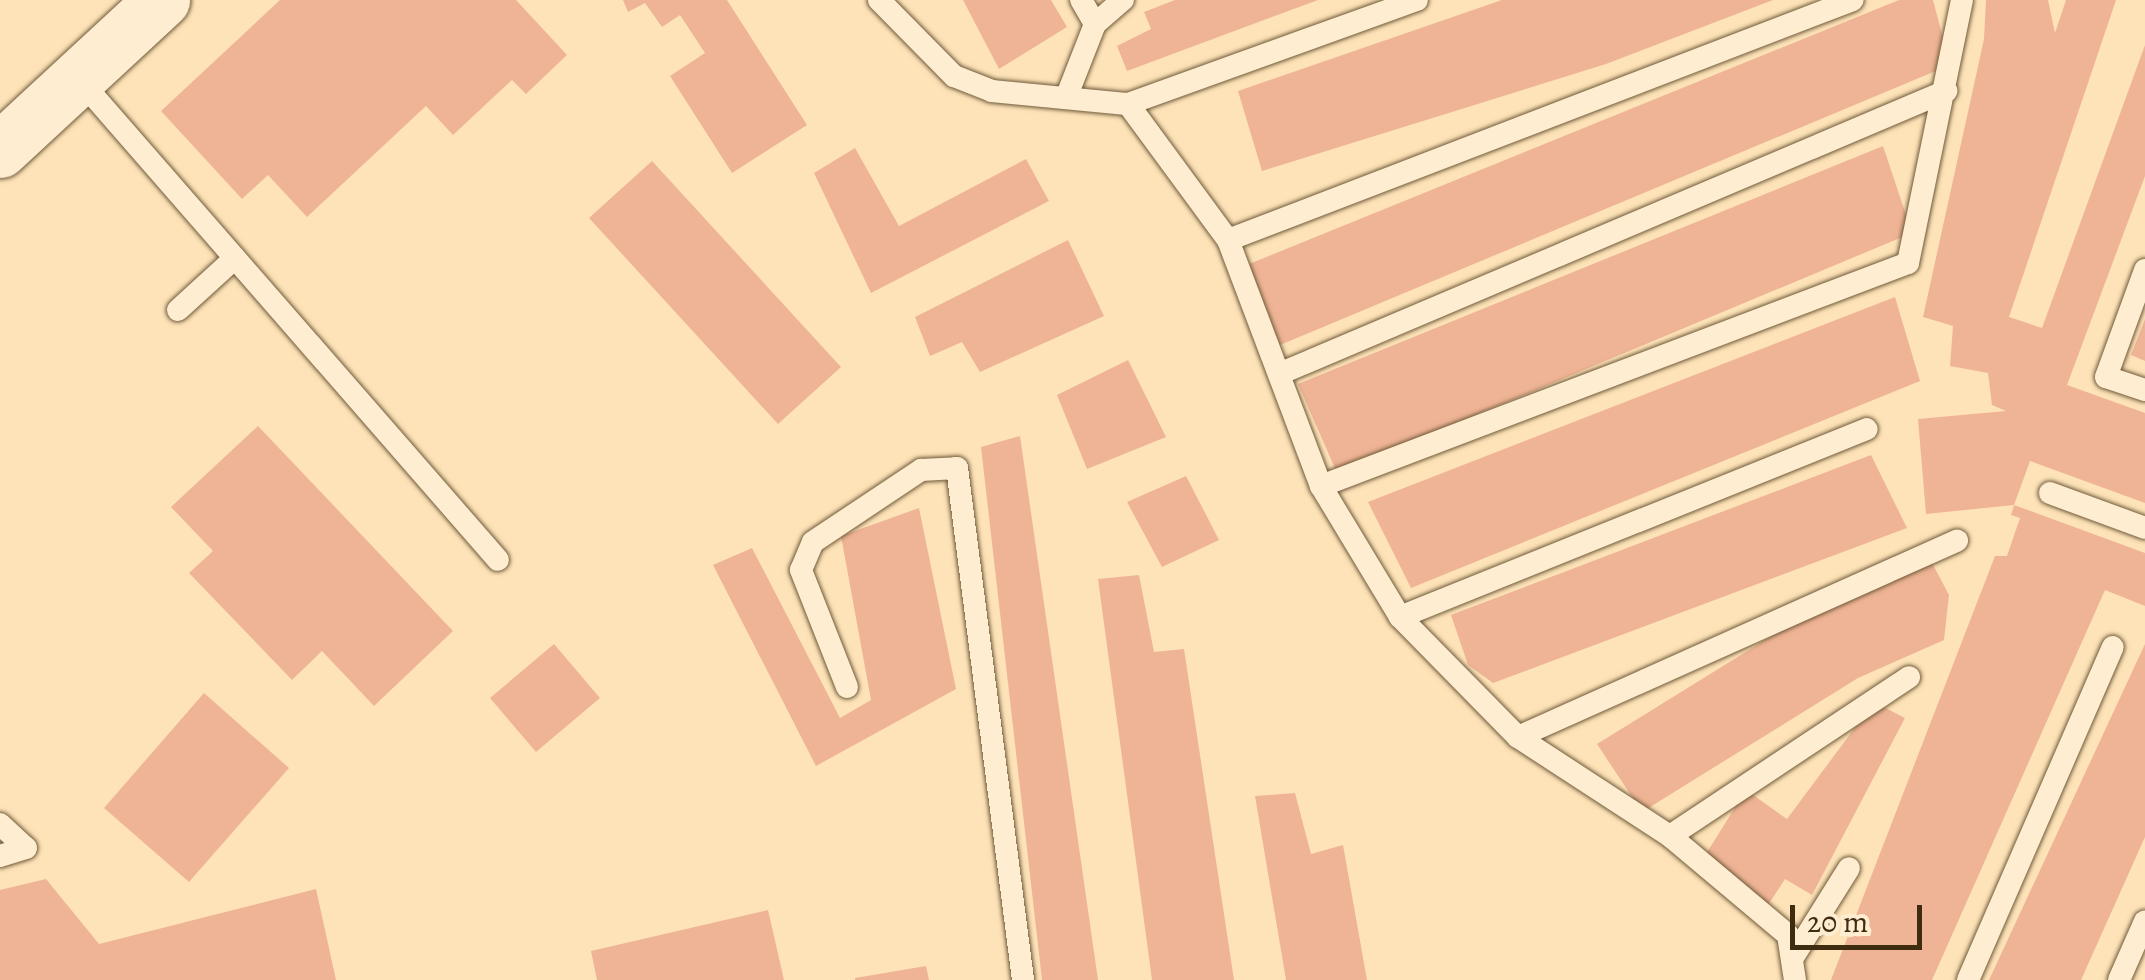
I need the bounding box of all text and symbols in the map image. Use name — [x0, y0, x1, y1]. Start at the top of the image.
scale bar — [1795, 885, 1928, 947]
text: 20 m — [1807, 902, 1868, 942]

